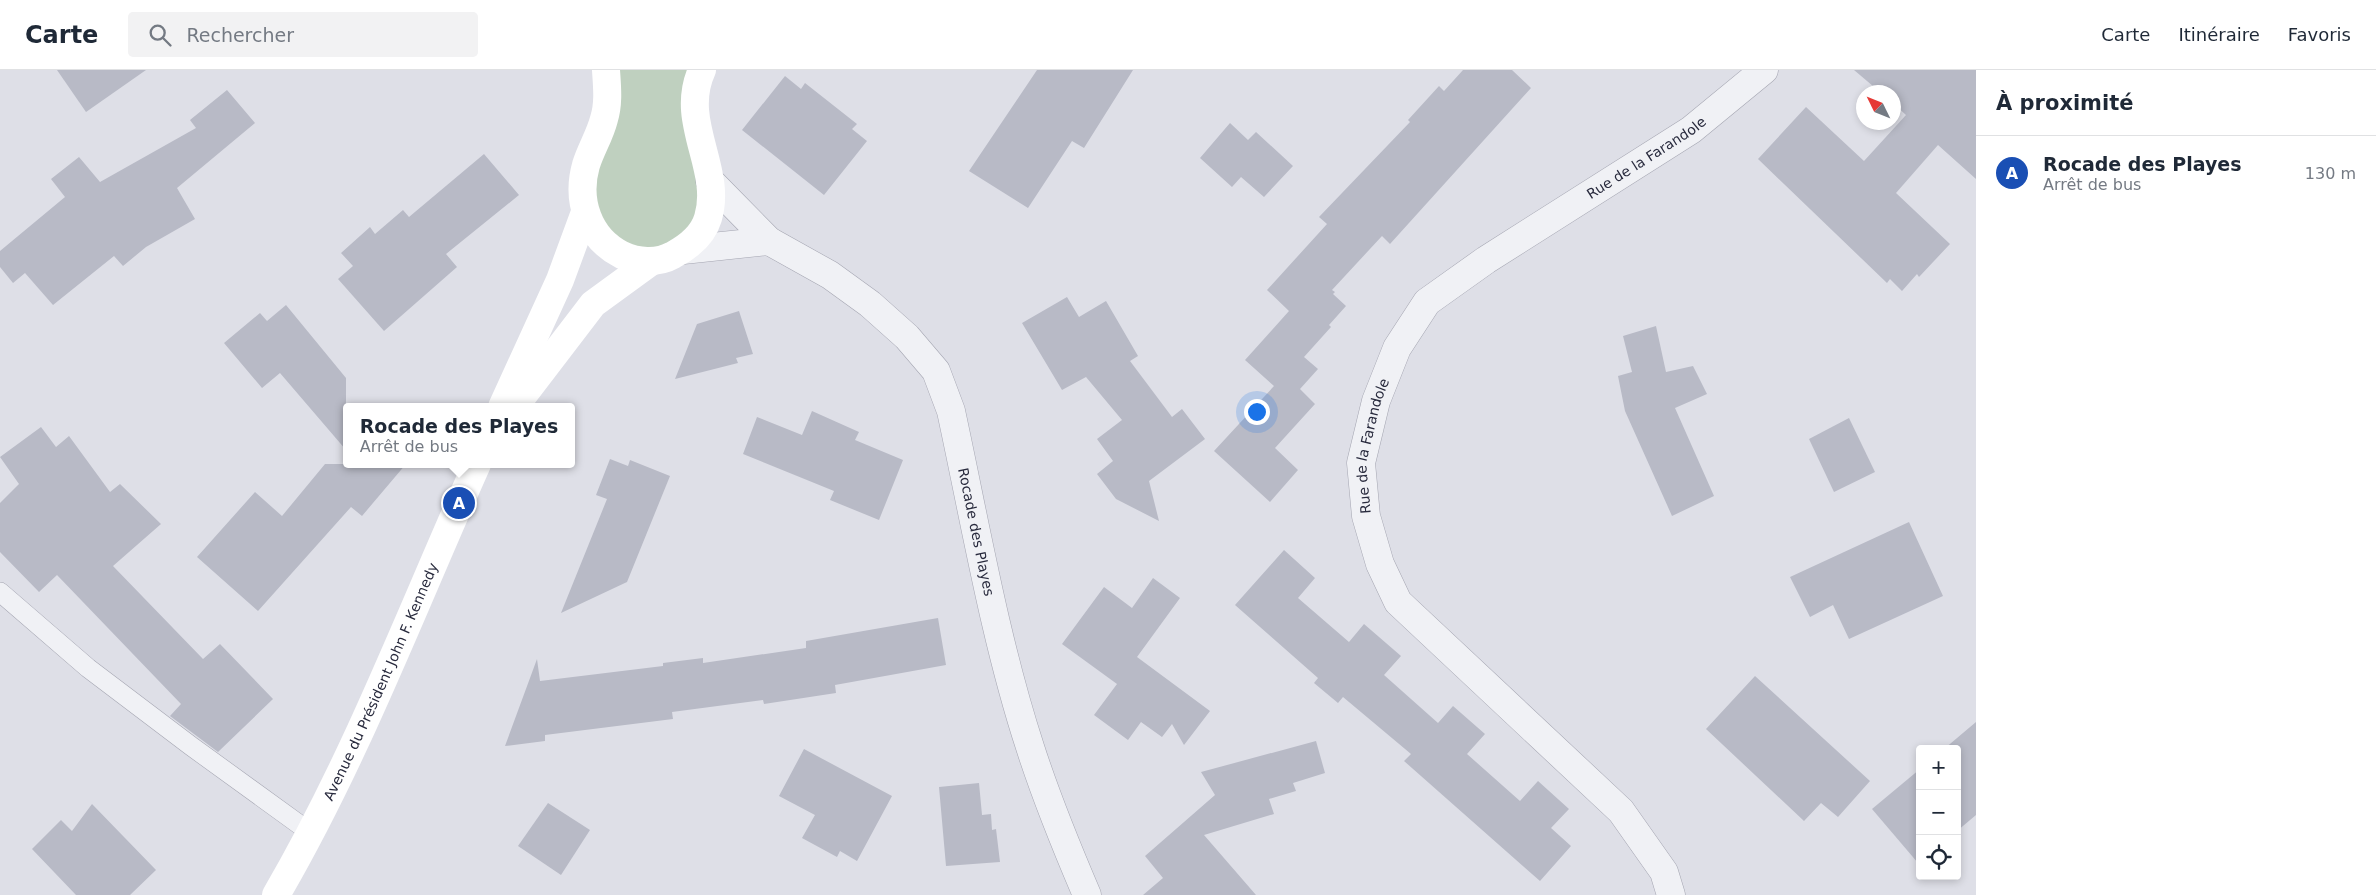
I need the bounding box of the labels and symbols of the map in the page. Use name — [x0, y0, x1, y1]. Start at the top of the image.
north arrow — [1856, 85, 1901, 130]
street label: Rue de la Farandole — [1584, 113, 1709, 202]
street label: Rue de la Farandole — [1353, 376, 1392, 514]
your location — [1244, 399, 1270, 425]
street label: Rocade des Playes — [955, 466, 998, 598]
pin: A — [443, 484, 475, 522]
street label: Avenue du Président John F. Kennedy — [320, 560, 441, 803]

